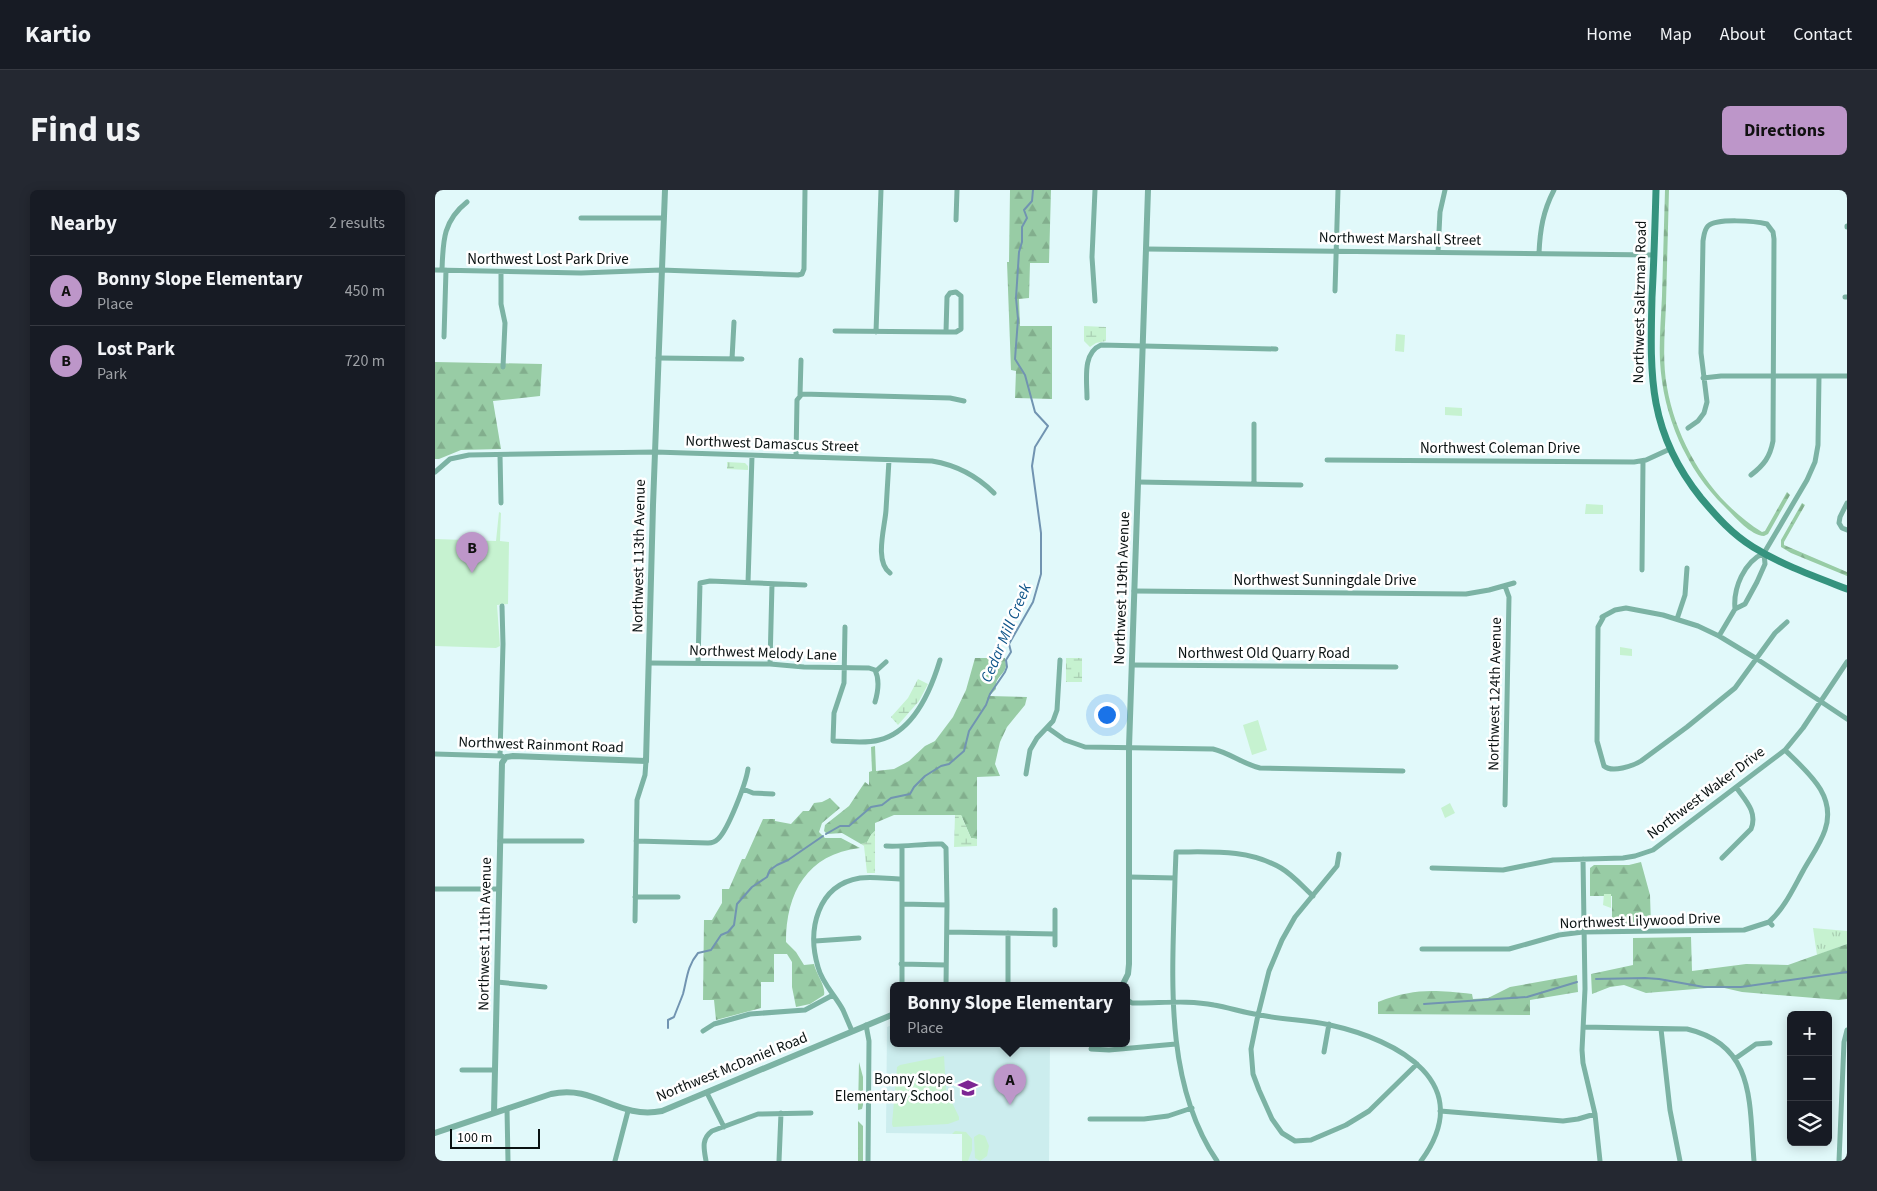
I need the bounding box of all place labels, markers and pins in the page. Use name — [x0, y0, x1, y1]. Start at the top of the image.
pin: B — [456, 532, 488, 573]
pin: A — [994, 1064, 1026, 1105]
place label: Bonny Slope Elementary School — [835, 1069, 953, 1107]
school or university icon: Bonny Slope Elementary School — [957, 1077, 979, 1099]

